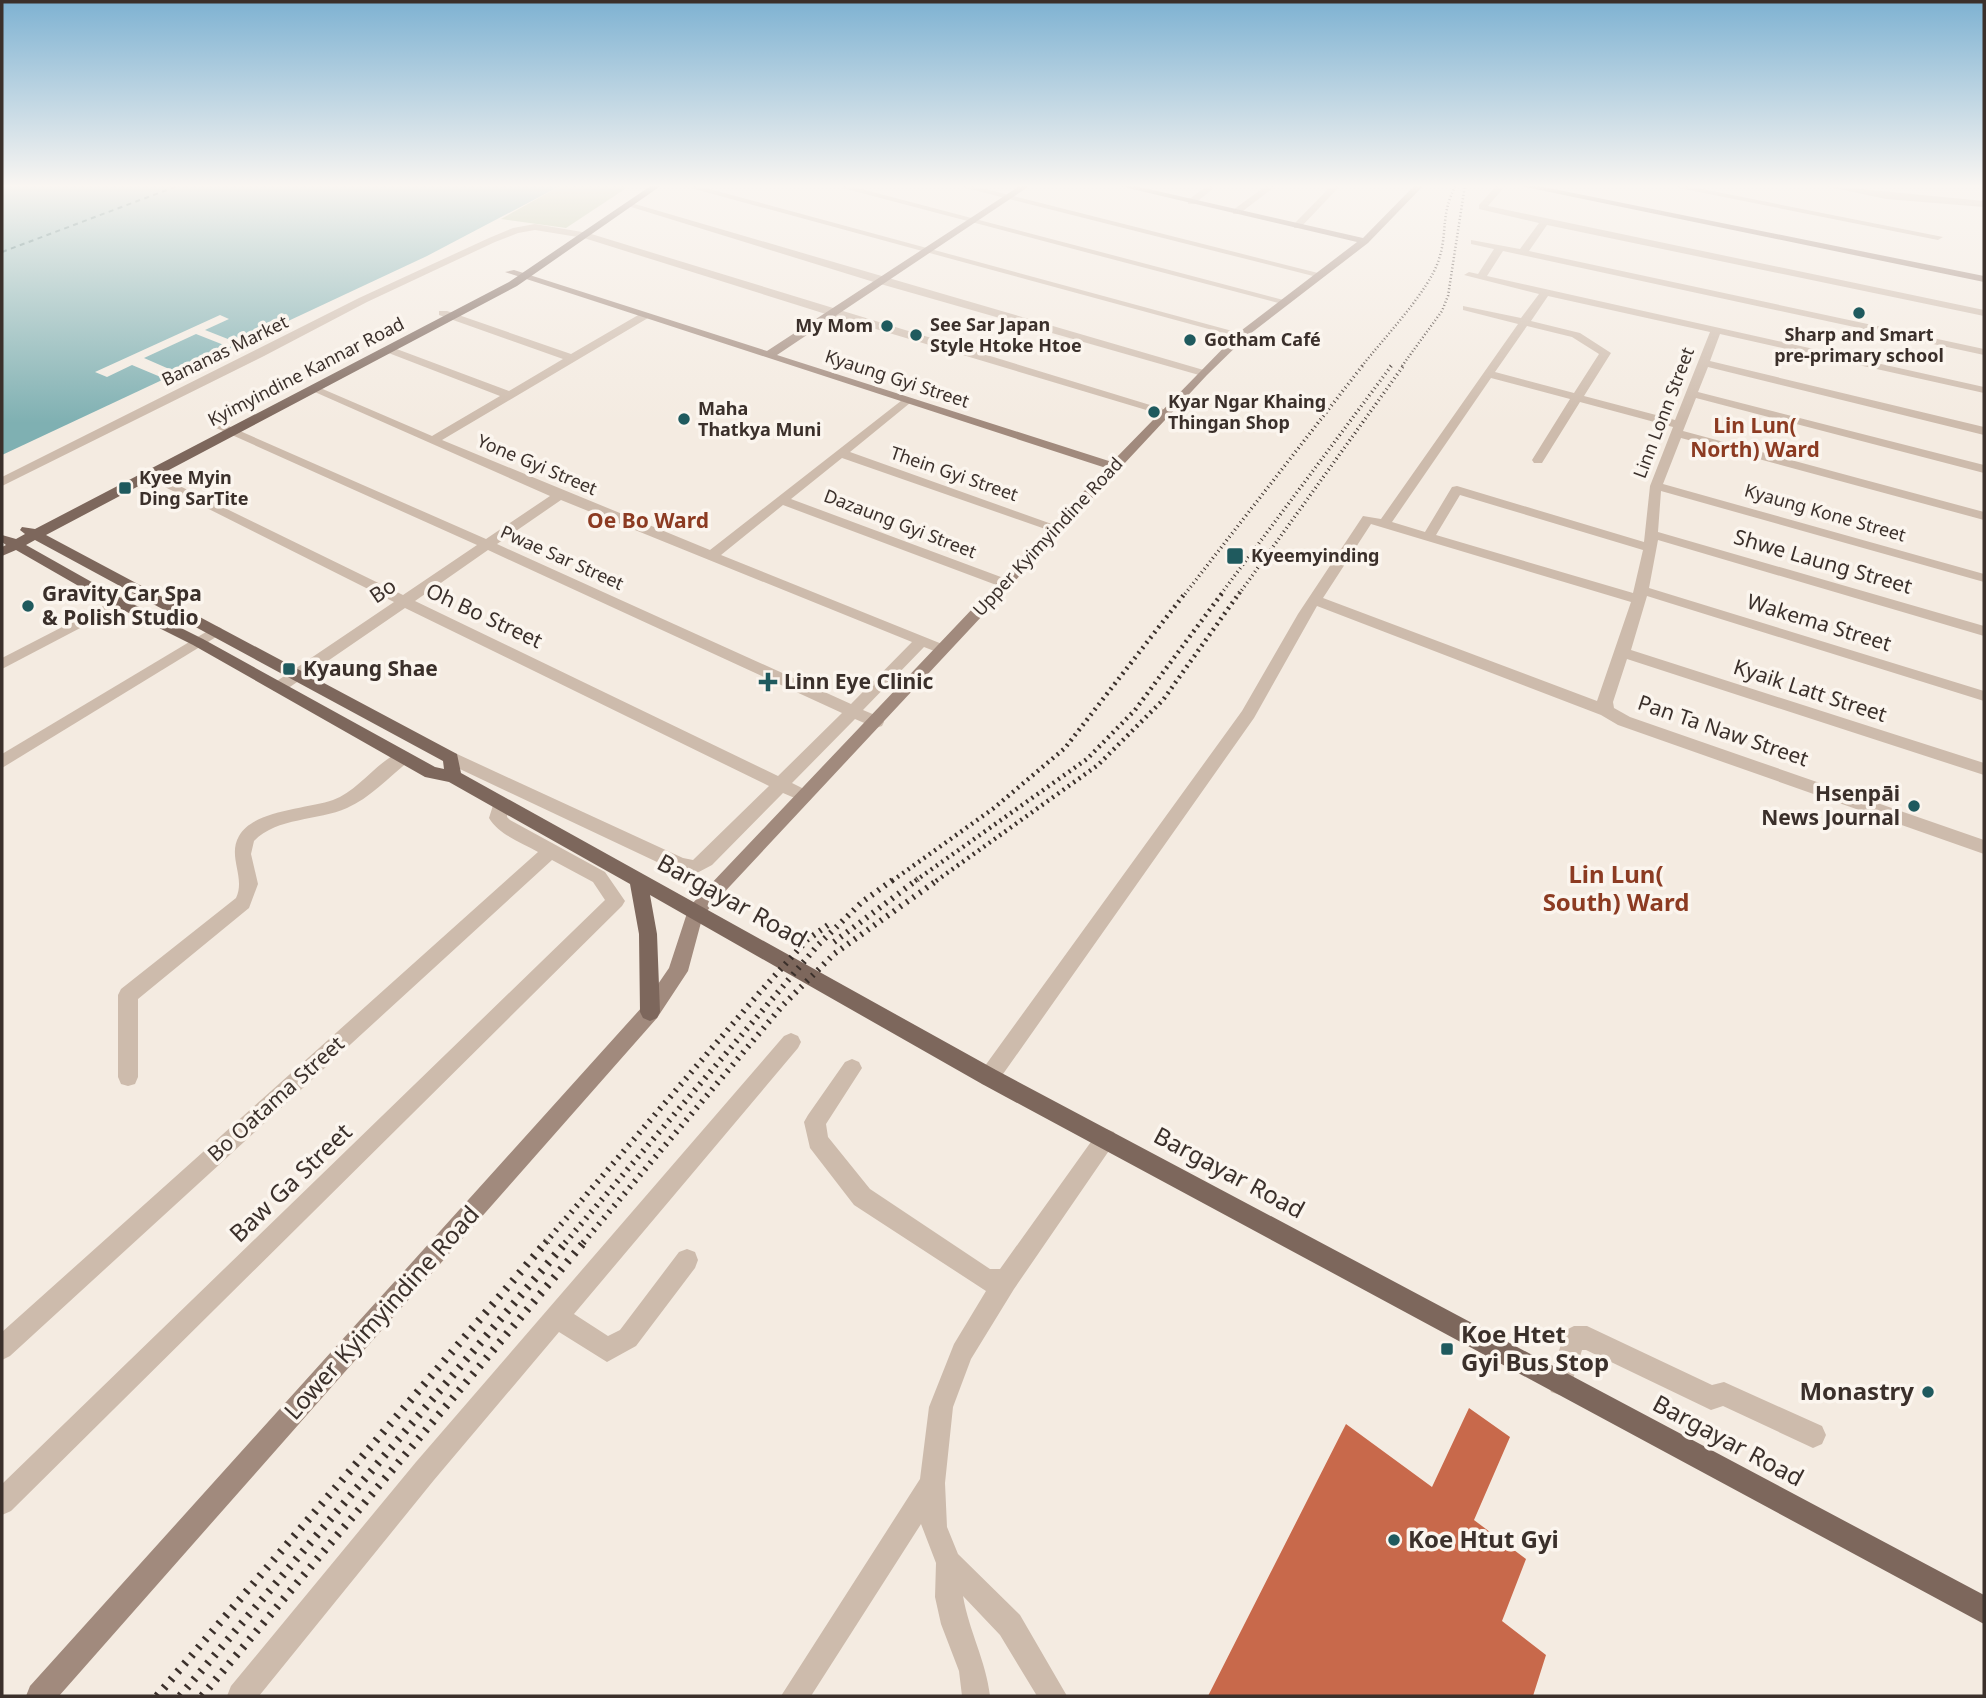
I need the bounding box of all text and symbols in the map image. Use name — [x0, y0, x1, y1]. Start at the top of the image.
marker: Sharp and Smart pre-primary school — [1851, 305, 1867, 321]
street label: Bananas Market — [157, 309, 292, 391]
street label: Kyimyindine Kannar Road — [203, 311, 408, 431]
place label: See Sar Japan Style Htoke Htoe — [930, 312, 1082, 357]
place label: My Mom — [795, 313, 873, 337]
marker: My Mom — [879, 318, 895, 334]
place label: Sharp and Smart pre-primary school — [1774, 322, 1944, 367]
marker: See Sar Japan Style Htoke Htoe — [908, 327, 924, 343]
place label: Gotham Café — [1204, 327, 1321, 351]
marker: Gotham Café — [1182, 332, 1198, 348]
street label: Kyaung Gyi Street — [822, 343, 973, 413]
street label: Linn Lonn Street — [1627, 343, 1699, 482]
place label: Kyar Ngar Khaing Thingan Shop — [1168, 389, 1326, 434]
place label: Maha Thatkya Muni — [698, 396, 821, 441]
marker: Kyar Ngar Khaing Thingan Shop — [1146, 404, 1162, 420]
marker: Maha Thatkya Muni — [676, 411, 692, 427]
district label: Lin Lun( North) Ward — [1690, 411, 1820, 463]
street label: Yone Gyi Street — [474, 428, 601, 500]
street label: Thein Gyi Street — [887, 440, 1022, 506]
street label: Upper Kyimyindine Road — [967, 452, 1127, 621]
place label: Kyee Myin Ding SarTite — [139, 465, 248, 510]
street label: Kyaung Kone Street — [1742, 478, 1909, 547]
marker: Kyee Myin Ding SarTite — [117, 480, 133, 496]
street label: Dazaung Gyi Street — [821, 483, 981, 563]
district label: Oe Bo Ward — [587, 506, 709, 534]
street label: Pwae Sar Street — [497, 519, 628, 595]
street label: Shwe Laung Street — [1731, 522, 1916, 600]
place label: Kyeemyinding — [1251, 543, 1379, 567]
marker: Kyeemyinding — [1225, 546, 1245, 566]
street label: Bo — [364, 571, 401, 609]
street label: Oh Bo Street — [422, 576, 547, 654]
place label: Gravity Car Spa & Polish Studio — [42, 579, 202, 631]
street label: Wakema Street — [1744, 587, 1895, 657]
marker: Gravity Car Spa & Polish Studio — [20, 598, 36, 614]
street label: Kyaik Latt Street — [1730, 652, 1891, 728]
place label: Kyaung Shae — [303, 654, 438, 682]
marker: Kyaung Shae — [281, 661, 297, 677]
place label: Linn Eye Clinic — [784, 667, 933, 695]
marker: Linn Eye Clinic — [758, 672, 778, 692]
street label: Pan Ta Naw Street — [1634, 688, 1813, 772]
place label: Hsenpāi News Journal — [1761, 779, 1900, 831]
marker: Hsenpāi News Journal — [1906, 798, 1922, 814]
street label: Bargayar Road — [652, 845, 814, 954]
district label: Lin Lun( South) Ward — [1543, 857, 1689, 918]
street label: Bo Oatama Street — [201, 1029, 350, 1167]
street label: Baw Ga Street — [222, 1115, 359, 1249]
street label: Bargayar Road — [1148, 1118, 1311, 1225]
street label: Lower Kyimyindine Road — [276, 1198, 486, 1426]
place label: Koe Htet Gyi Bus Stop — [1461, 1317, 1609, 1378]
marker: Koe Htet Gyi Bus Stop — [1439, 1341, 1455, 1357]
place label: Monastry — [1799, 1374, 1914, 1407]
marker: Monastry — [1920, 1384, 1936, 1400]
street label: Bargayar Road — [1647, 1386, 1810, 1493]
place label: Koe Htut Gyi — [1408, 1522, 1559, 1555]
marker: Koe Htut Gyi — [1386, 1532, 1402, 1548]

